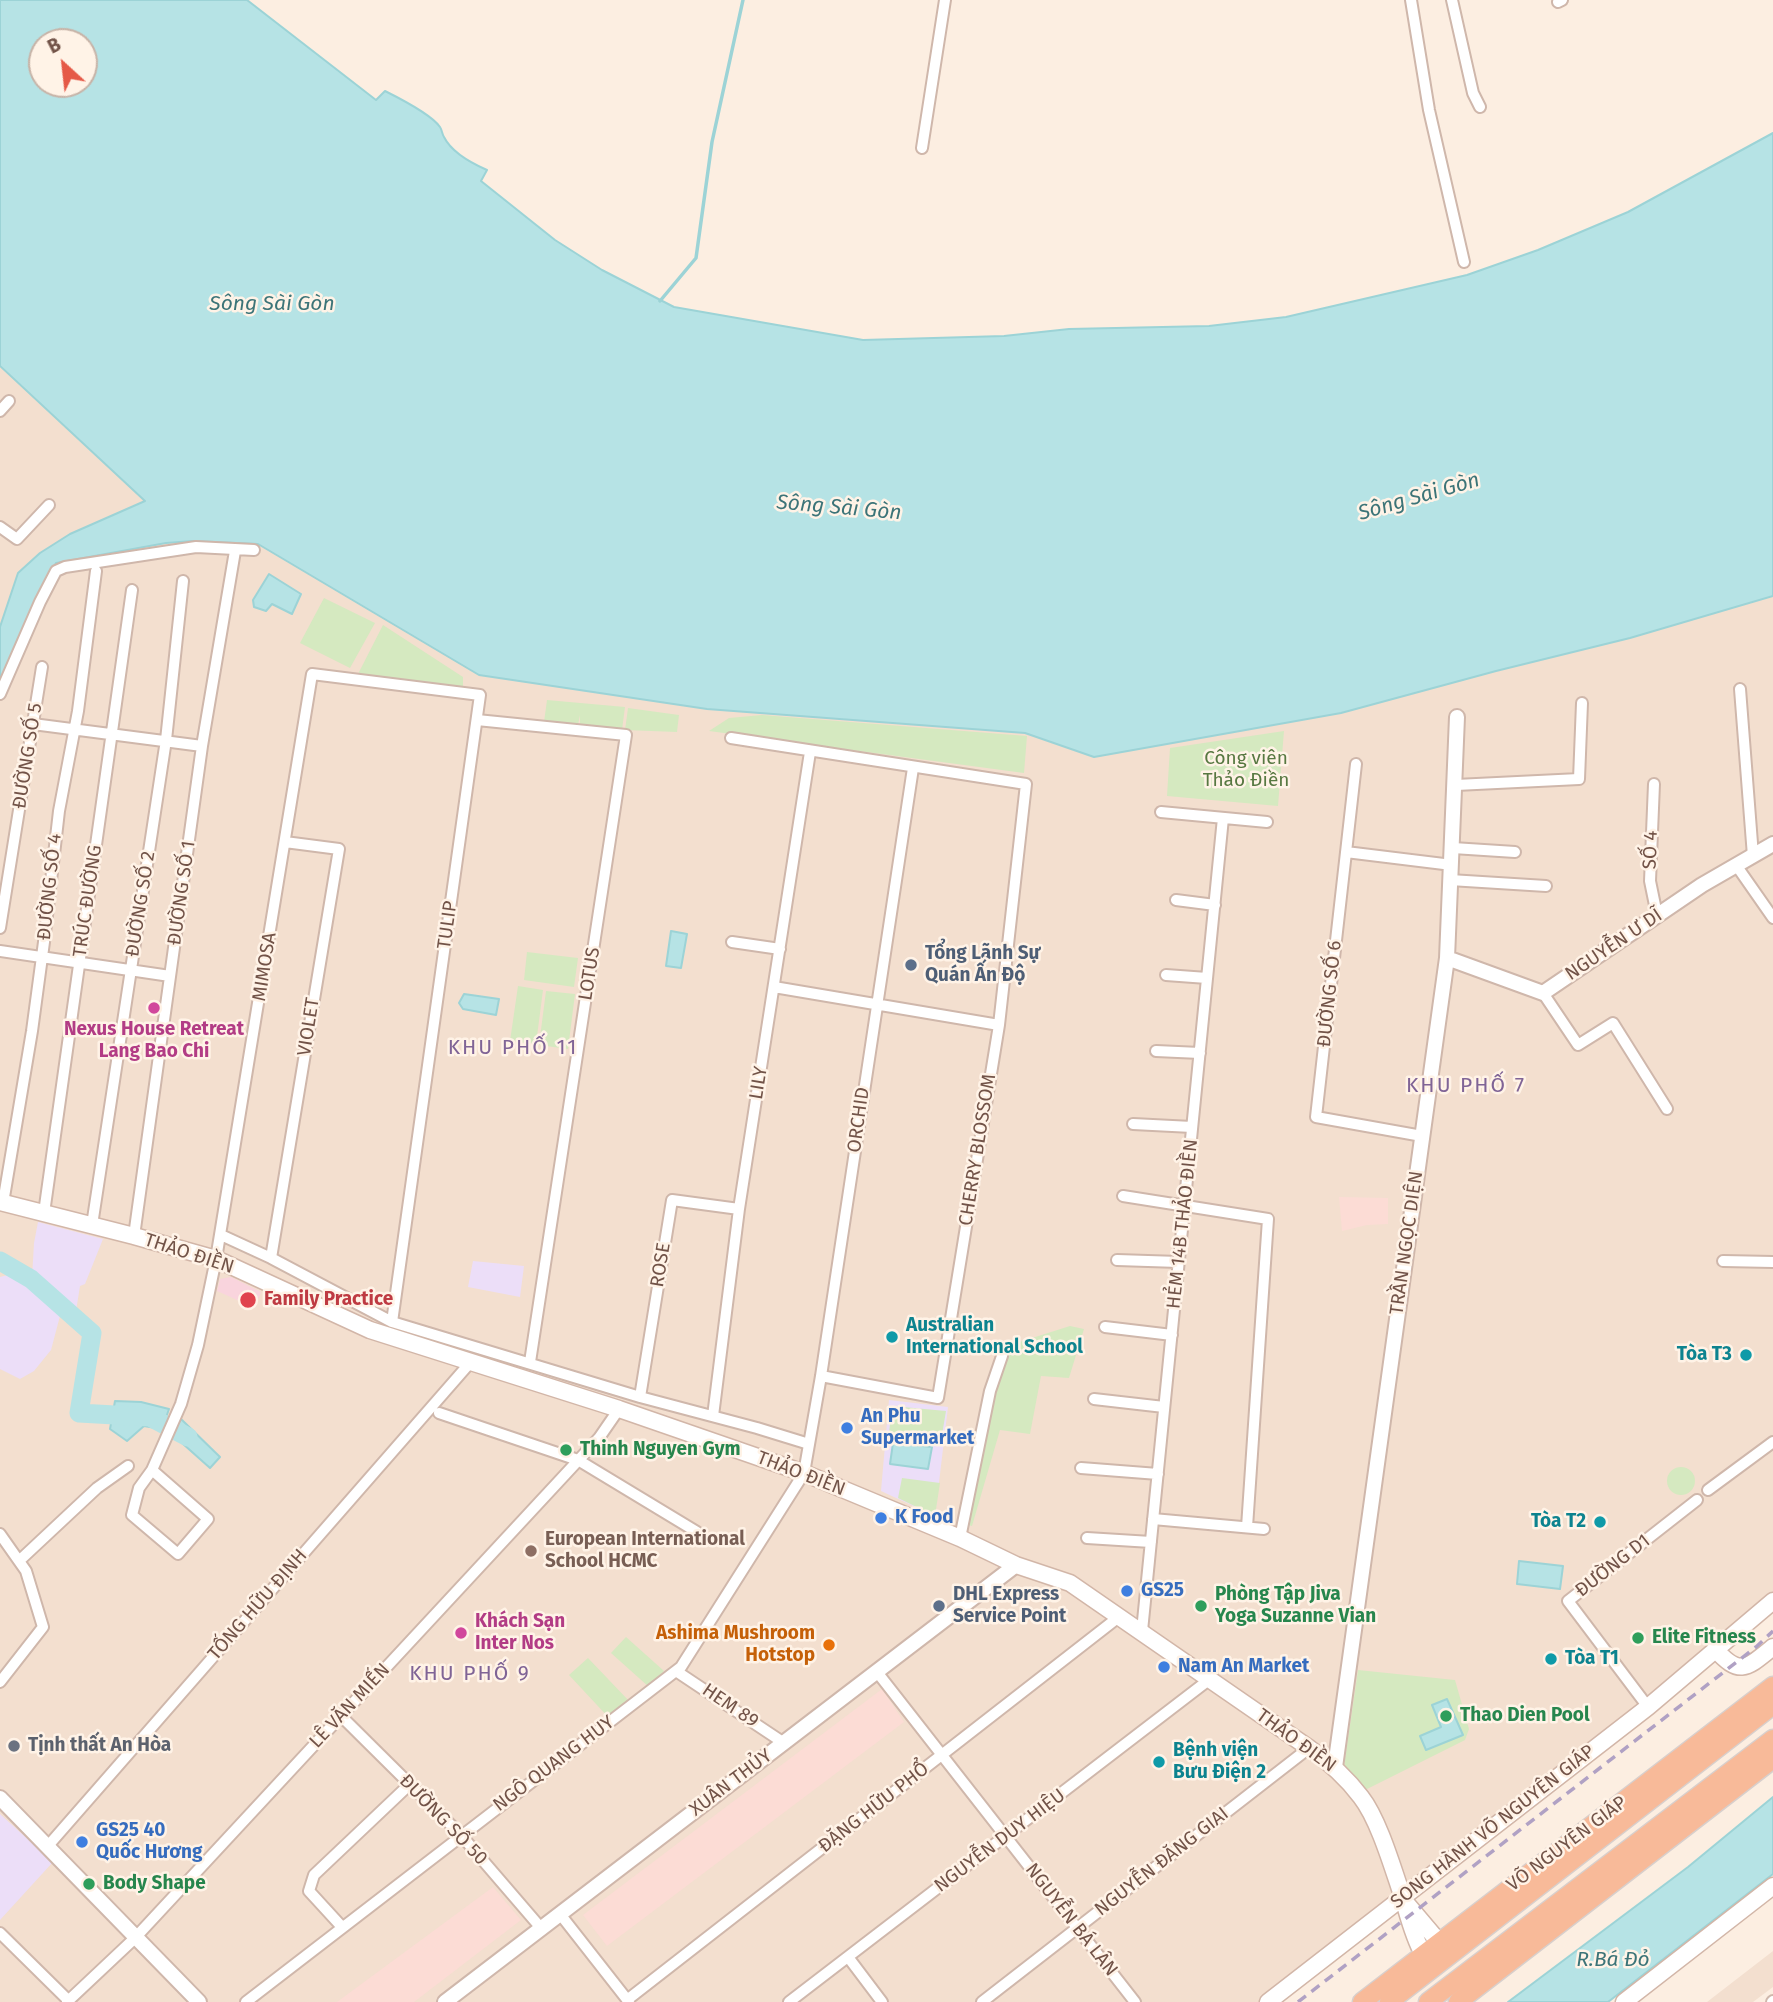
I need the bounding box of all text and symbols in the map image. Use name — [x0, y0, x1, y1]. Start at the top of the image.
north arrow — [28, 28, 98, 98]
text: B — [44, 33, 65, 59]
water label: Sông Sài Gòn — [209, 291, 335, 317]
water label: Sông Sài Gòn — [1355, 468, 1483, 526]
water label: Sông Sài Gòn — [776, 490, 902, 526]
street label: ĐƯỜNG SỐ 5 — [8, 702, 48, 810]
park label: Công viên Thảo Điền — [1203, 748, 1289, 792]
street label: SỐ 4 — [1639, 830, 1663, 870]
street label: ĐƯỜNG SỐ 4 — [33, 833, 67, 941]
street label: ĐƯỜNG SỐ 1 — [163, 839, 201, 947]
street label: TRÚC ĐƯỜNG — [69, 843, 107, 959]
street label: ĐƯỜNG SỐ 2 — [121, 850, 161, 958]
street label: TULIP — [433, 899, 463, 951]
street label: NGUYỄN Ư DĨ — [1561, 904, 1667, 986]
street label: MIMOSA — [248, 931, 282, 1003]
street label: ĐƯỜNG SỐ 6 — [1313, 939, 1347, 1049]
place label: Tổng Lãnh Sự Quán Ấn Độ — [925, 943, 1041, 987]
street label: LOTUS — [575, 946, 605, 1002]
marker: Tổng Lãnh Sự Quán Ấn Độ — [903, 957, 919, 973]
street label: VIOLET — [293, 996, 325, 1058]
marker: Nexus House Retreat Lang Bao Chi — [146, 1000, 162, 1016]
place label: Nexus House Retreat Lang Bao Chi — [64, 1019, 244, 1063]
district label: KHU PHỐ 11 — [449, 1035, 577, 1061]
street label: LILY — [745, 1065, 773, 1101]
street label: CHERRY BLOSSOM — [955, 1073, 1001, 1227]
district label: KHU PHỐ 7 — [1407, 1073, 1525, 1099]
street label: ORCHID — [843, 1086, 875, 1154]
street label: HẺM 14B THẢO ĐIỀN — [1163, 1138, 1203, 1310]
street label: TRẦN NGỌC DIỆN — [1386, 1170, 1428, 1316]
street label: THẢO ĐIỀN — [141, 1229, 237, 1279]
street label: ROSE — [646, 1241, 676, 1289]
place label: Family Practice — [264, 1289, 393, 1311]
marker: Family Practice — [238, 1290, 258, 1310]
place label: Australian International School — [906, 1315, 1083, 1359]
marker: Australian International School — [884, 1329, 900, 1345]
place label: Tòa T3 — [1677, 1344, 1732, 1366]
marker: Tòa T3 — [1738, 1347, 1754, 1363]
place label: An Phu Supermarket — [861, 1406, 974, 1450]
marker: An Phu Supermarket — [839, 1420, 855, 1436]
place label: Thinh Nguyen Gym — [580, 1439, 741, 1461]
marker: Thinh Nguyen Gym — [558, 1442, 574, 1458]
street label: THẢO ĐIỀN — [754, 1447, 848, 1501]
place label: K Food — [895, 1507, 954, 1529]
marker: K Food — [873, 1510, 889, 1526]
place label: Tòa T2 — [1531, 1511, 1586, 1533]
marker: Tòa T2 — [1592, 1514, 1608, 1530]
place label: European International School HCMC — [545, 1529, 745, 1573]
street label: ĐƯỜNG D1 — [1571, 1530, 1655, 1602]
marker: European International School HCMC — [523, 1543, 539, 1559]
street label: TỐNG HỮU ĐỊNH — [204, 1545, 312, 1665]
place label: GS25 — [1141, 1580, 1184, 1602]
marker: GS25 — [1119, 1583, 1135, 1599]
place label: DHL Express Service Point — [953, 1584, 1066, 1628]
place label: Phòng Tập Jiva Yoga Suzanne Vian — [1215, 1584, 1376, 1628]
marker: DHL Express Service Point — [931, 1598, 947, 1614]
marker: Phòng Tập Jiva Yoga Suzanne Vian — [1193, 1598, 1209, 1614]
place label: Khách Sạn Inter Nos — [475, 1611, 565, 1655]
place label: Ashima Mushroom Hotstop — [656, 1623, 815, 1667]
marker: Khách Sạn Inter Nos — [453, 1625, 469, 1641]
place label: Elite Fitness — [1652, 1627, 1756, 1649]
marker: Elite Fitness — [1630, 1630, 1646, 1646]
marker: Ashima Mushroom Hotstop — [821, 1637, 837, 1653]
place label: Tòa T1 — [1565, 1648, 1619, 1670]
marker: Tòa T1 — [1543, 1651, 1559, 1667]
place label: Nam An Market — [1178, 1656, 1309, 1678]
street label: LÊ VĂN MIẾN — [305, 1659, 395, 1753]
marker: Nam An Market — [1156, 1659, 1172, 1675]
district label: KHU PHỐ 9 — [410, 1661, 530, 1687]
street label: HEM 89 — [698, 1679, 762, 1733]
street label: THẢO ĐIỀN — [1252, 1704, 1340, 1778]
place label: Thao Dien Pool — [1460, 1705, 1590, 1727]
marker: Thao Dien Pool — [1438, 1708, 1454, 1724]
street label: NGÔ QUANG HUY — [489, 1711, 619, 1817]
place label: Tịnh thất An Hòa — [28, 1735, 171, 1757]
marker: Tịnh thất An Hòa — [6, 1738, 22, 1754]
place label: Bệnh viện Bưu Điện 2 — [1173, 1740, 1266, 1784]
street label: SONG HÀNH VÕ NGUYÊN GIÁP — [1386, 1740, 1600, 1914]
street label: XUÂN THỦY — [685, 1745, 777, 1821]
marker: Bệnh viện Bưu Điện 2 — [1151, 1754, 1167, 1770]
street label: ĐẶNG HỮU PHỔ — [814, 1758, 934, 1858]
street label: ĐƯỜNG SỐ 50 — [394, 1770, 492, 1870]
street label: NGUYỄN DUY HIỆU — [930, 1784, 1070, 1898]
street label: VÕ NGUYÊN GIÁP — [1503, 1791, 1631, 1897]
street label: NGUYỄN ĐĂNG GIAI — [1091, 1803, 1233, 1921]
place label: GS25 40 Quốc Hương — [96, 1820, 202, 1864]
marker: GS25 40 Quốc Hương — [74, 1834, 90, 1850]
street label: NGUYỄN BÁ LÂN — [1020, 1859, 1122, 1981]
place label: Body Shape — [103, 1873, 206, 1895]
marker: Body Shape — [81, 1876, 97, 1892]
water label: R.Bá Đỏ — [1576, 1947, 1650, 1973]

